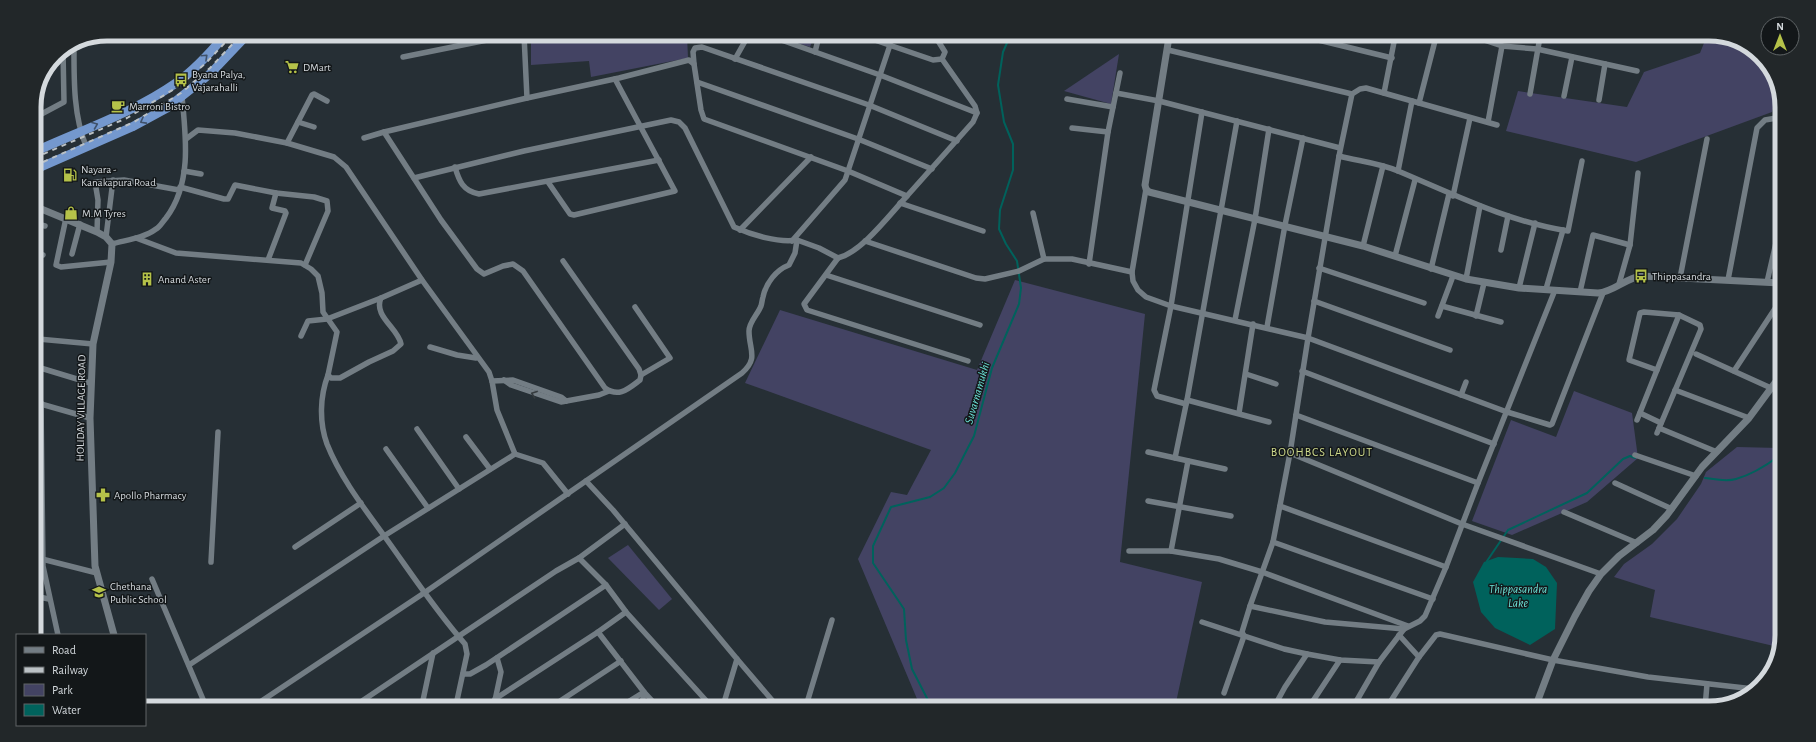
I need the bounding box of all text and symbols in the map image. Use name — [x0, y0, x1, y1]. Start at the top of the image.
north arrow — [1760, 16, 1800, 56]
text: N — [1776, 21, 1784, 32]
one-way arrow — [200, 55, 208, 62]
supermarket icon: DMart — [284, 59, 300, 75]
place label: DMart — [303, 62, 331, 73]
place label: Byana Palya, Vajarahalli — [192, 69, 245, 93]
bus stop icon: Byana Palya, Vajarahalli — [173, 72, 189, 88]
cafe icon: Marroni Bistro — [110, 98, 126, 114]
place label: Marroni Bistro — [129, 101, 190, 112]
one-way arrow — [140, 117, 148, 124]
one-way arrow — [92, 121, 99, 129]
place label: Nayara - Kanakapura Road — [81, 164, 156, 188]
fuel station icon: Nayara - Kanakapura Road — [62, 167, 78, 183]
shop icon: M.M Tyres — [63, 205, 79, 221]
place label: M.M Tyres — [82, 208, 126, 219]
bus stop icon: Thippasandra — [1633, 268, 1649, 284]
building icon: Anand Aster — [139, 271, 155, 287]
place label: Thippasandra — [1652, 271, 1711, 282]
place label: Anand Aster — [158, 274, 211, 285]
street label: HOLIDAY VILLAGE ROAD — [75, 355, 87, 461]
water label: Suvarnamukhi — [962, 360, 992, 425]
one-way arrow — [531, 390, 538, 399]
district label: BOOHBCS LAYOUT — [1271, 446, 1373, 458]
pharmacy icon: Apollo Pharmacy — [95, 487, 111, 503]
place label: Apollo Pharmacy — [114, 490, 187, 501]
place label: Chethana Public School — [110, 581, 167, 605]
water label: Thippasandra Lake — [1489, 583, 1547, 609]
school or university icon: Chethana Public School — [91, 584, 107, 600]
legend — [16, 634, 146, 726]
text: Road — [52, 644, 76, 656]
text: Railway — [52, 664, 88, 677]
text: Park — [52, 684, 73, 696]
text: Water — [52, 704, 81, 716]

